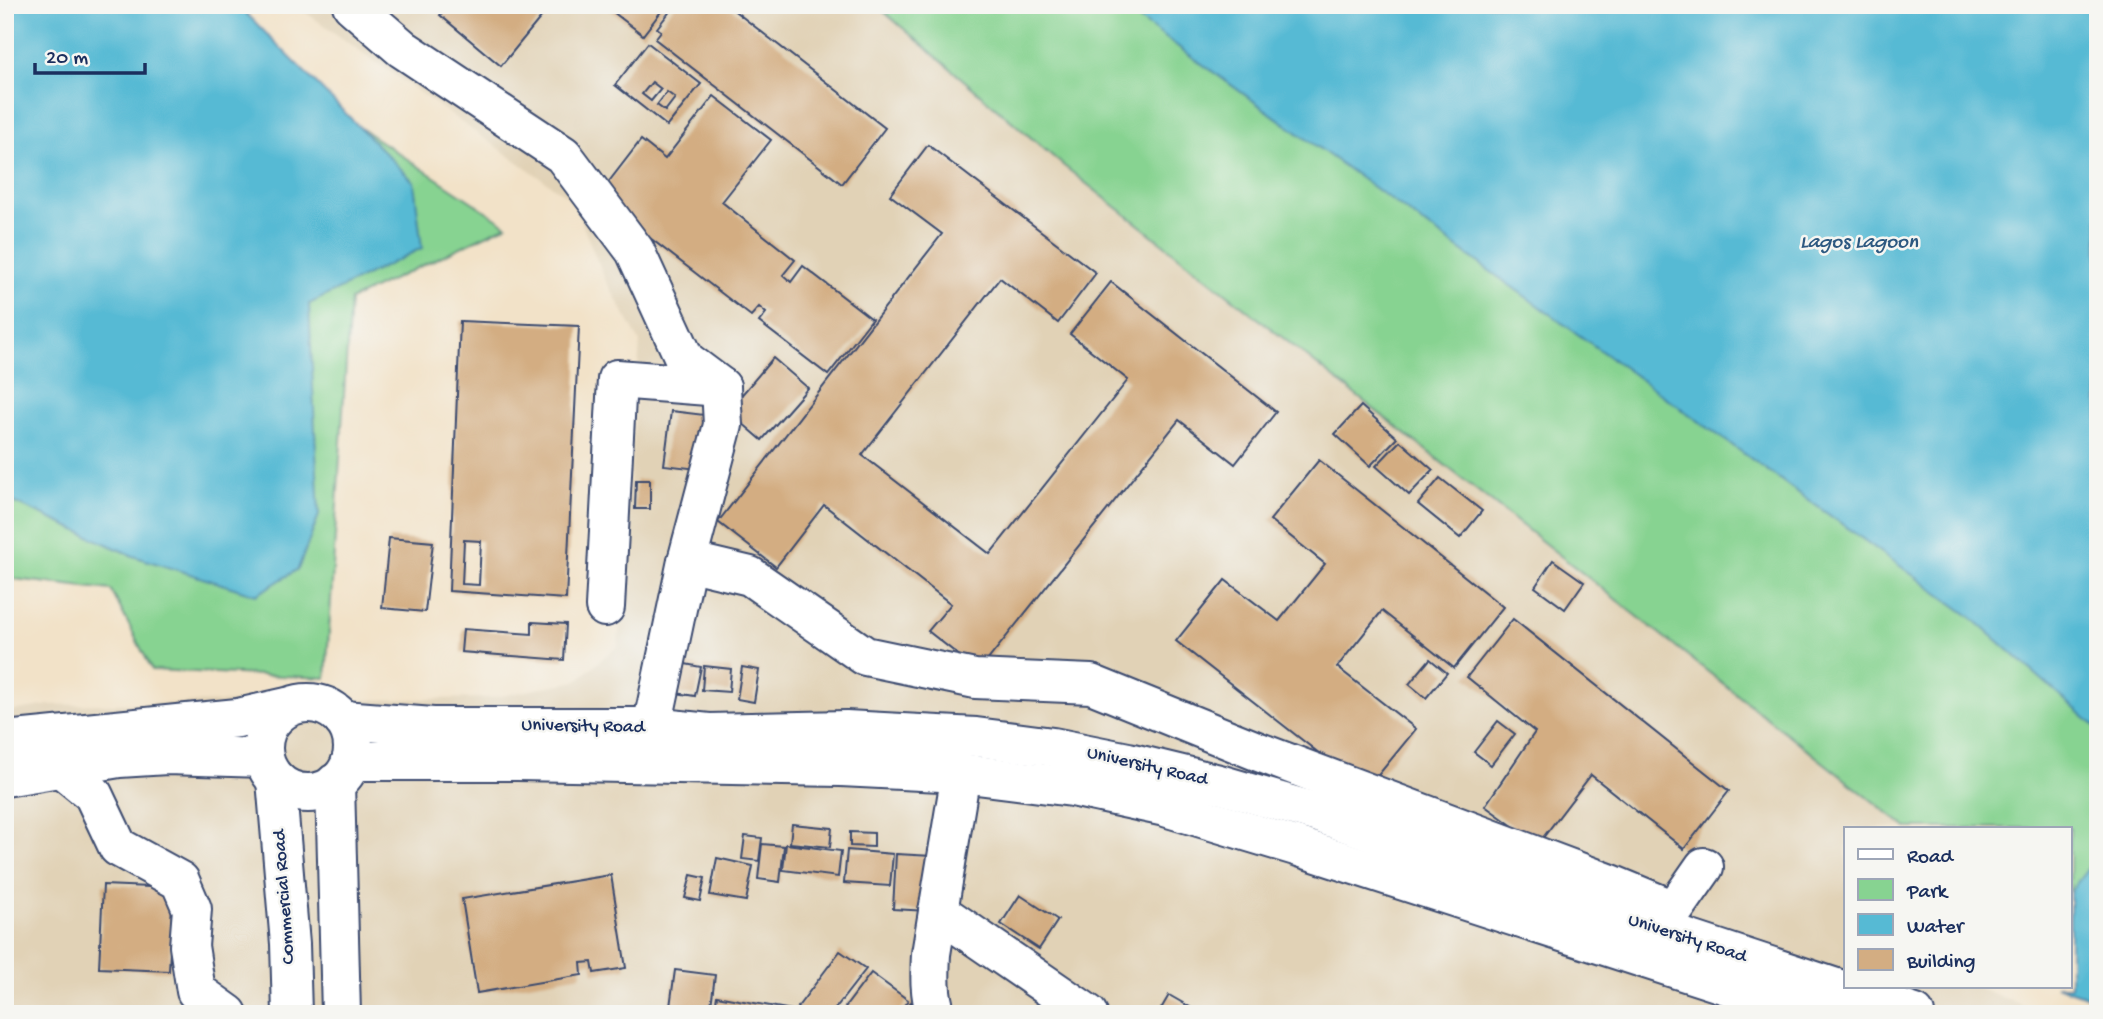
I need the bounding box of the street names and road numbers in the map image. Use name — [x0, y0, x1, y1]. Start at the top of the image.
street label: University Road — [521, 714, 647, 740]
street label: University Road — [1084, 742, 1211, 792]
street label: Commercial Road — [269, 827, 301, 965]
street label: University Road — [1625, 909, 1751, 970]

